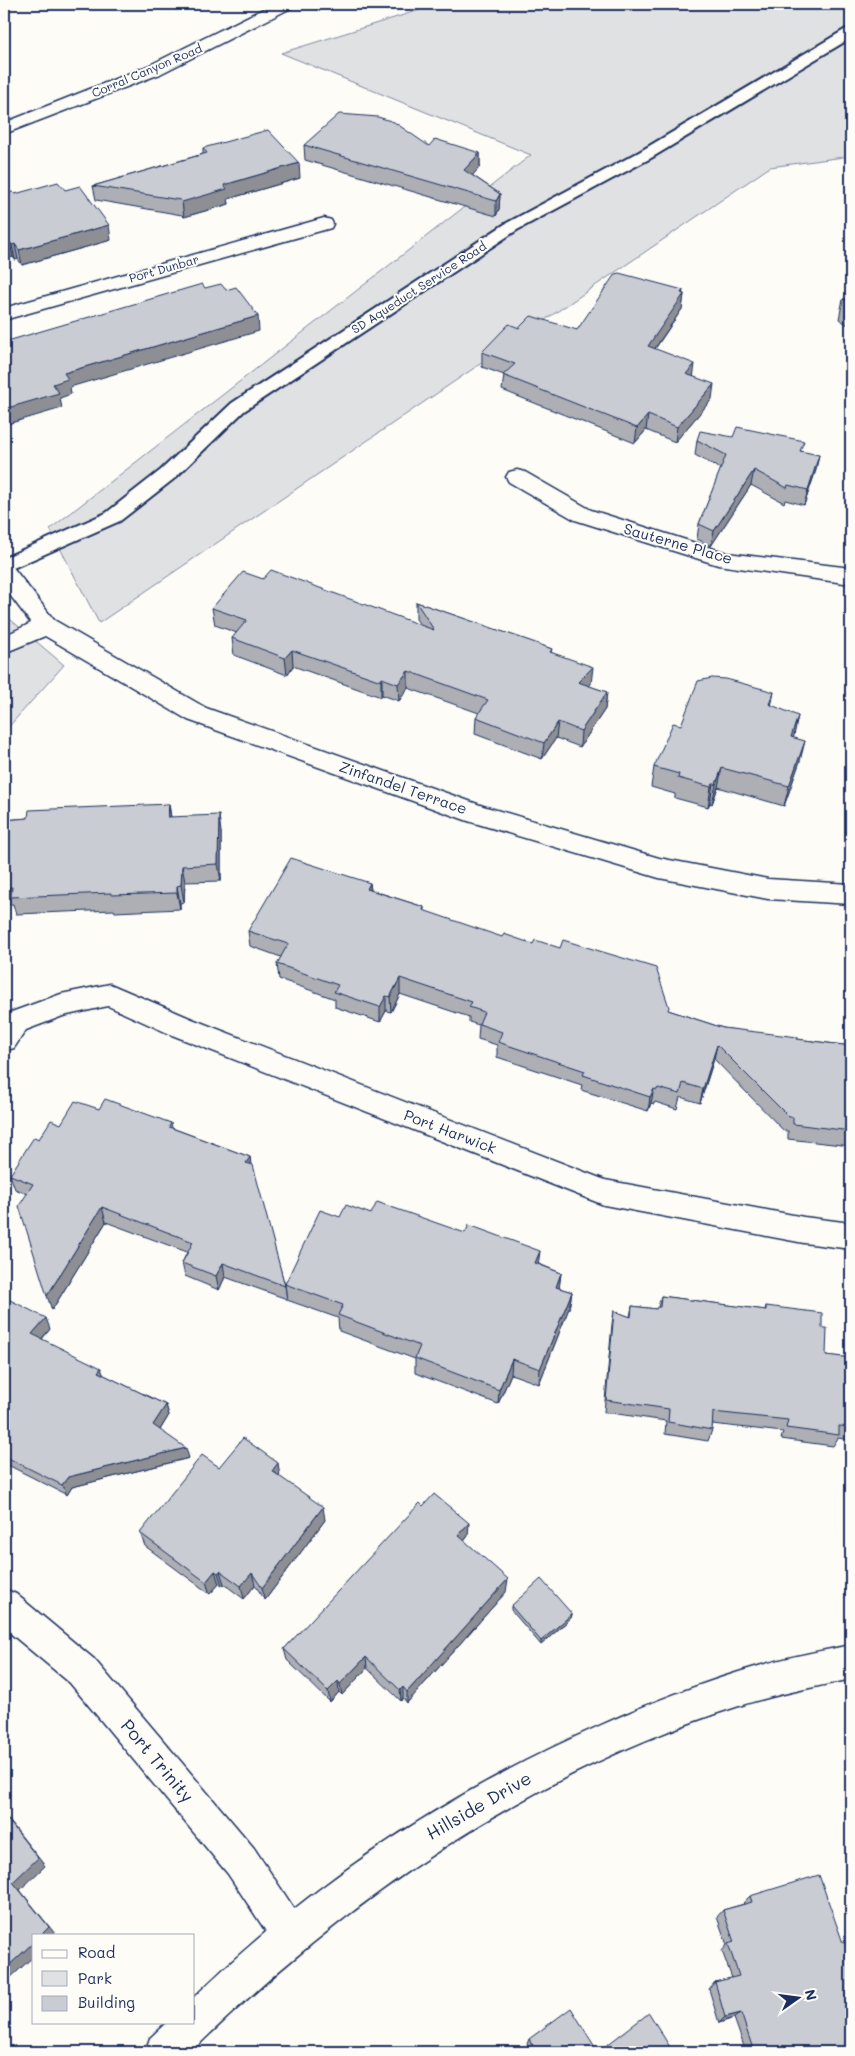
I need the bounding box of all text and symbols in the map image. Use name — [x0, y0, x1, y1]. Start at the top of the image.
street label: Corral Canyon Road — [89, 39, 205, 101]
street label: SD Aqueduct Service Road — [348, 237, 489, 337]
street label: Port Dunbar — [127, 250, 201, 286]
street label: Sauterne Place — [622, 518, 735, 568]
street label: Zinfandel Terrace — [337, 756, 470, 818]
street label: Port Harwick — [401, 1104, 500, 1158]
street label: Port Trinity — [116, 1714, 200, 1807]
street label: Hillside Drive — [422, 1765, 535, 1845]
legend — [32, 1934, 195, 2024]
text: Road — [78, 1942, 115, 1962]
text: Park — [78, 1968, 112, 1988]
north arrow — [772, 1974, 822, 2024]
text: N — [801, 1987, 822, 2002]
text: Building — [78, 1992, 135, 2012]

